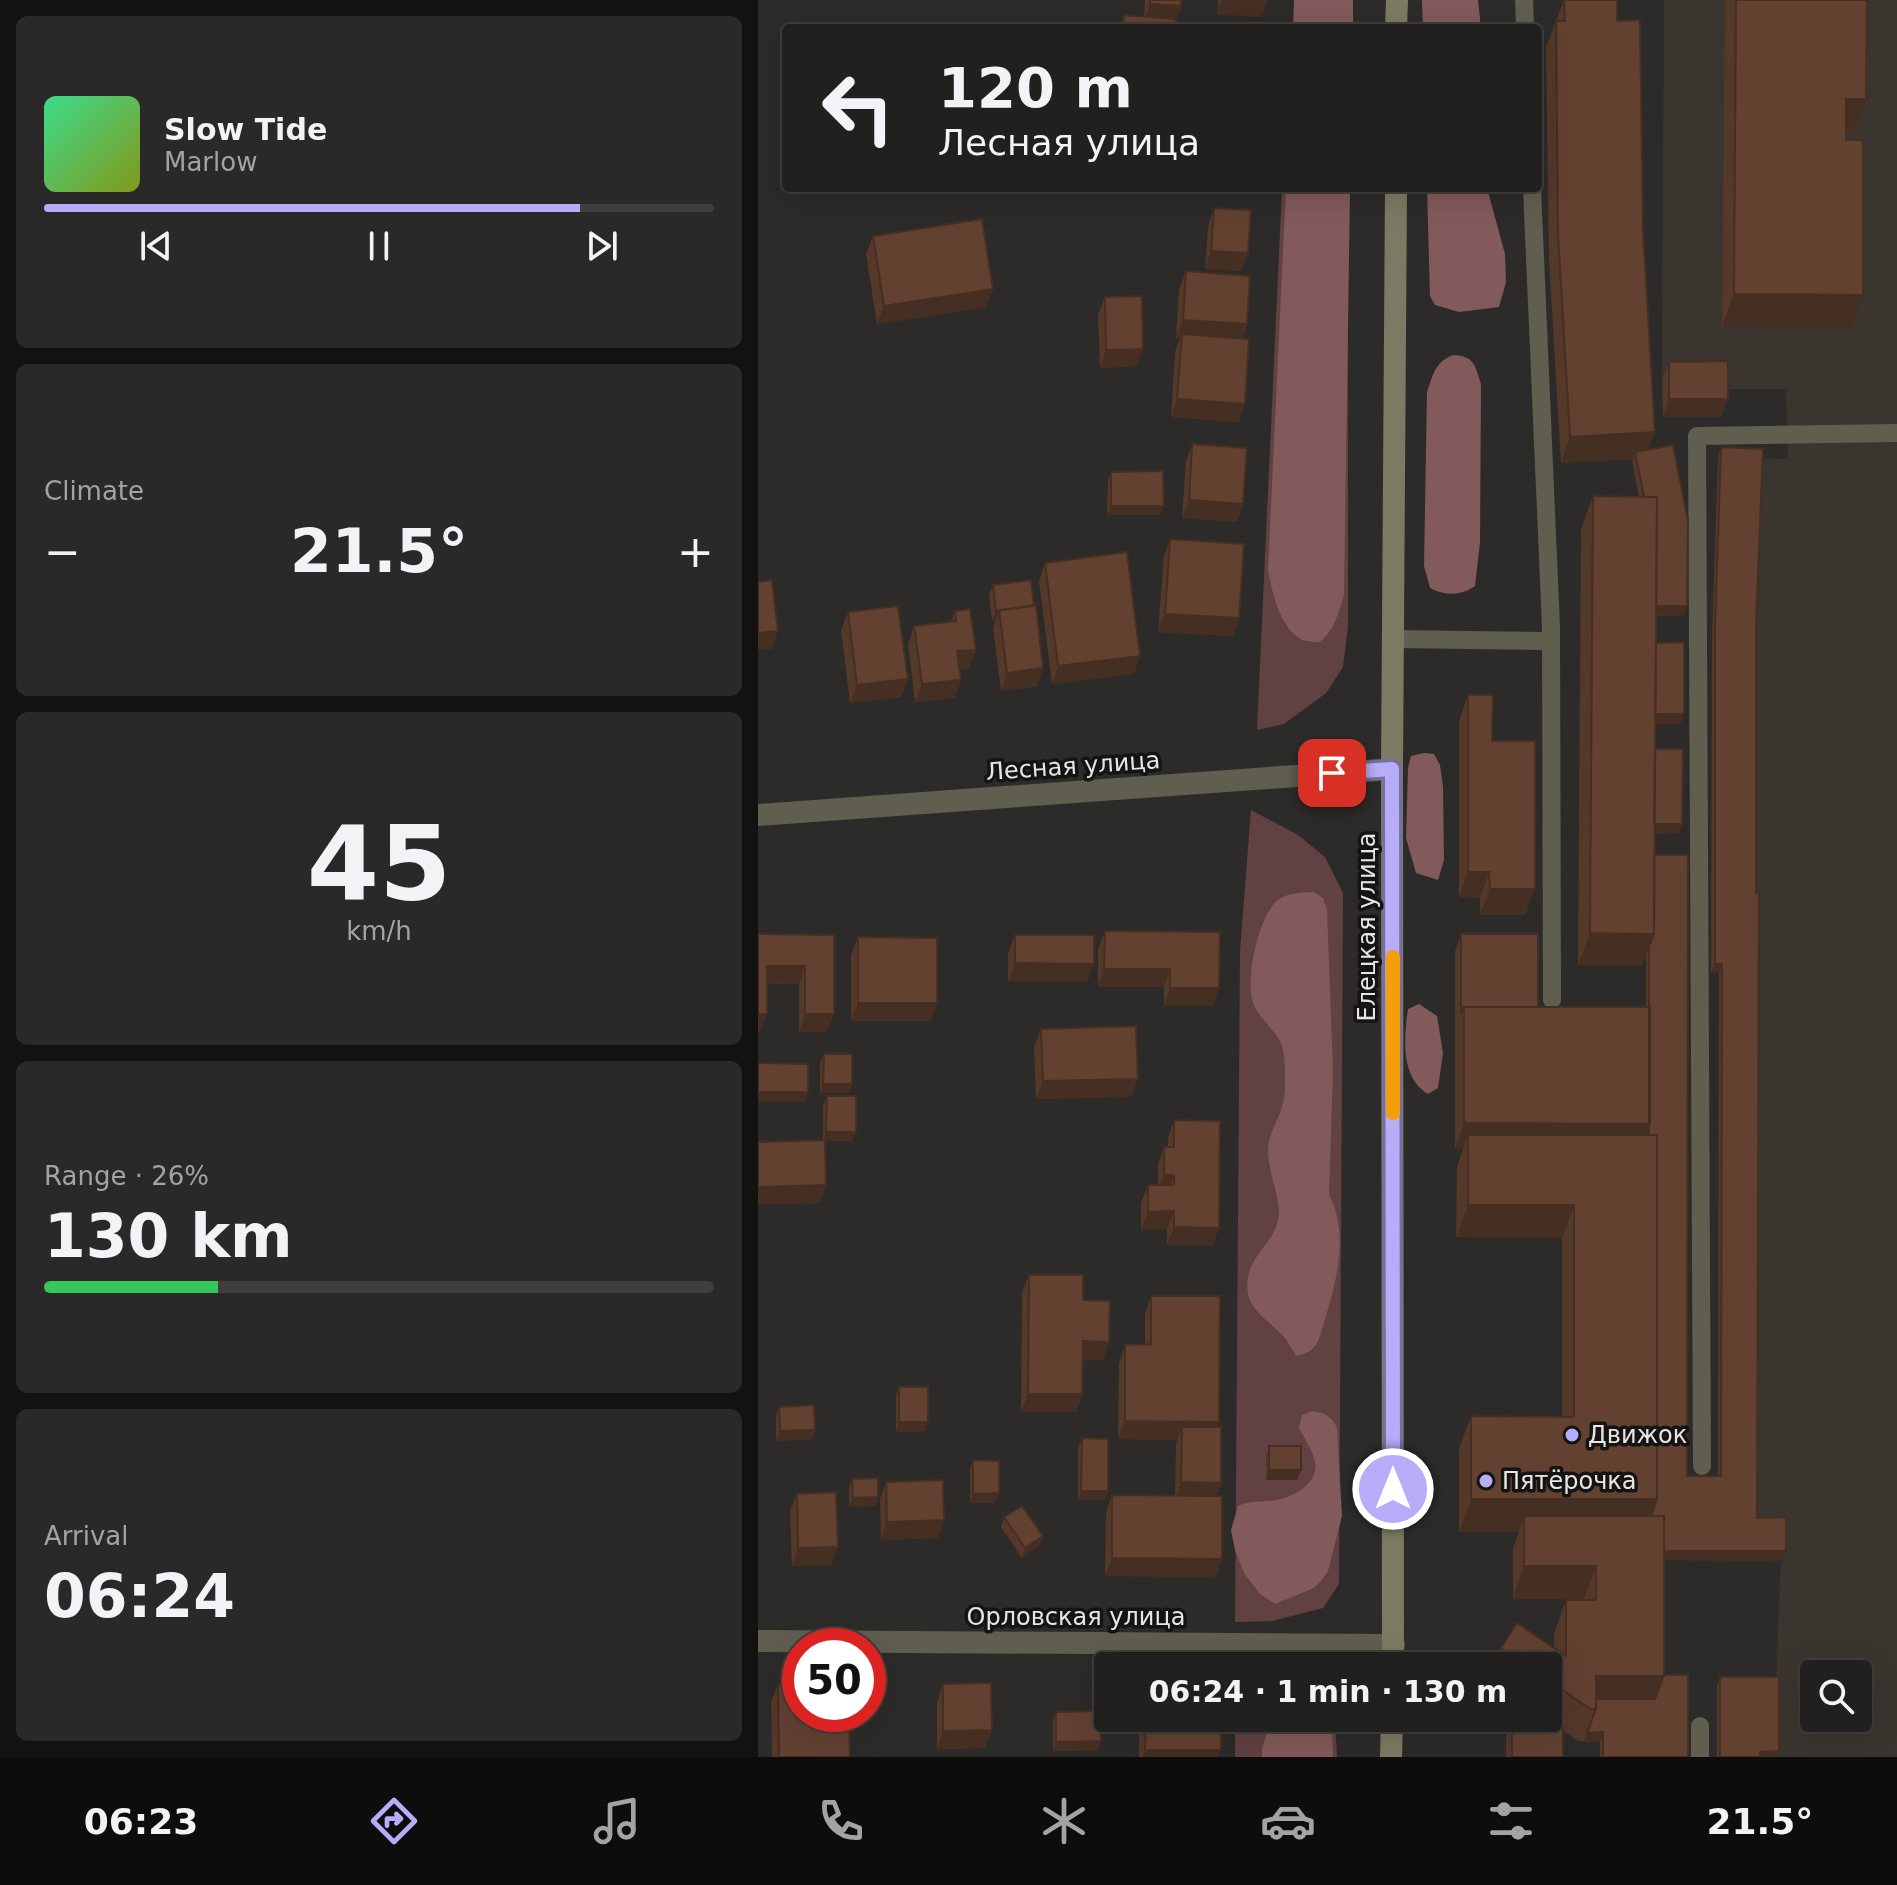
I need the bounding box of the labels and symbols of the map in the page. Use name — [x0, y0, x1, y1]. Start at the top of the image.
pin — [1298, 739, 1366, 807]
street label: Лесная улица — [985, 746, 1161, 786]
street label: Елецкая улица — [1353, 832, 1381, 1022]
place label: Движок — [1588, 1421, 1687, 1449]
marker: Движок — [1563, 1426, 1581, 1444]
position arrow — [1351, 1447, 1435, 1531]
place label: Пятёрочка — [1502, 1467, 1637, 1495]
marker: Пятёрочка — [1477, 1472, 1495, 1490]
street label: Орловская улица — [967, 1603, 1185, 1631]
speed limit sign: 50 — [782, 1628, 886, 1732]

